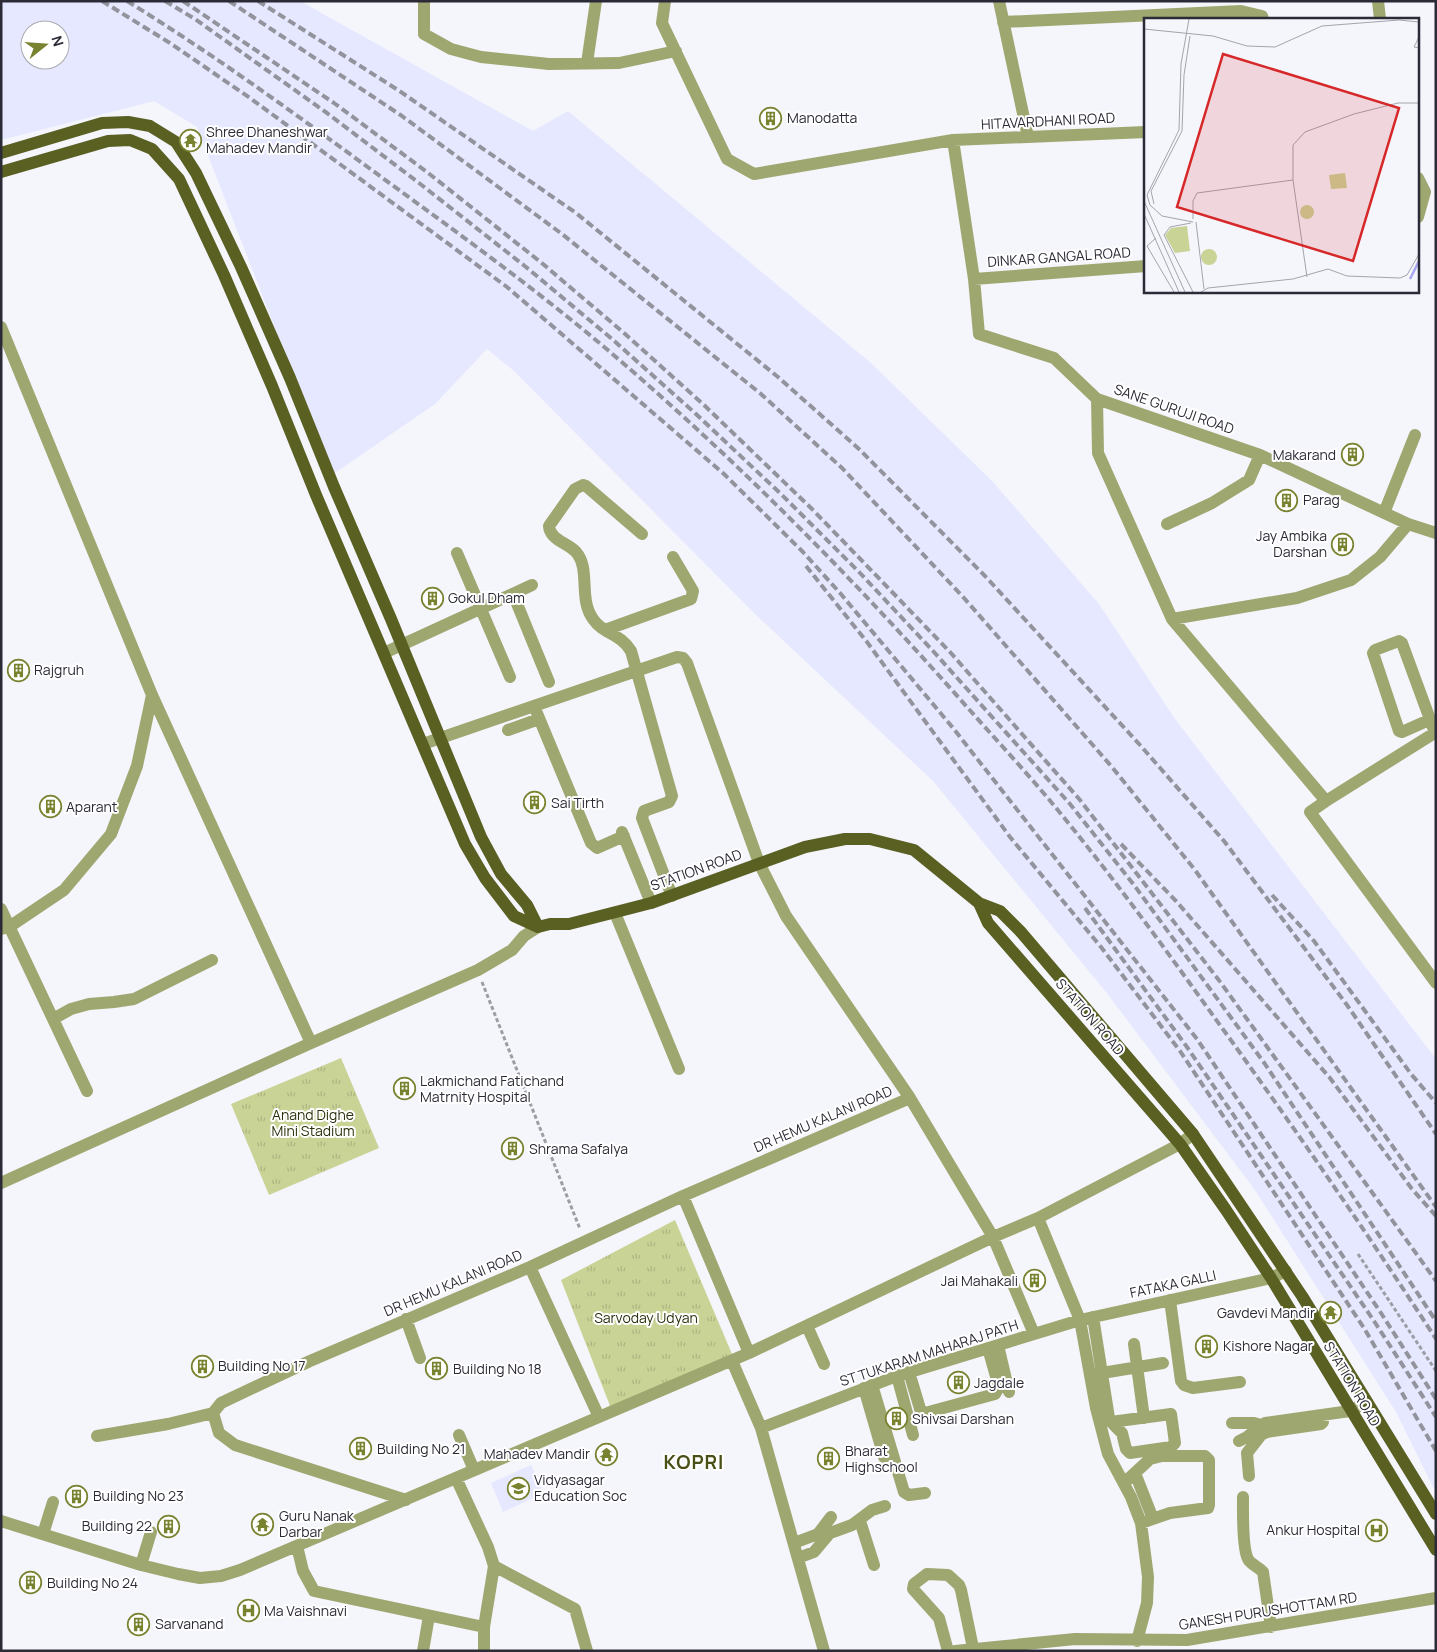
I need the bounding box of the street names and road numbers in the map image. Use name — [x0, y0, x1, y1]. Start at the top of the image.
street label: HITAVARDHANI ROAD — [980, 107, 1116, 134]
street label: DINKAR GANGAL ROAD — [987, 242, 1131, 271]
street label: SANE GURUJI ROAD — [1112, 379, 1237, 438]
street label: STATION ROAD — [648, 844, 744, 895]
street label: STATION ROAD — [1052, 974, 1129, 1059]
street label: DR HEMU KALANI ROAD — [751, 1081, 895, 1156]
street label: DR HEMU KALANI ROAD — [381, 1245, 525, 1320]
street label: FATAKA GALLI — [1128, 1265, 1218, 1302]
street label: ST TUKARAM MAHARAJ PATH — [837, 1315, 1021, 1390]
street label: STATION ROAD — [1320, 1338, 1385, 1430]
street label: GANESH PURUSHOTTAM RD — [1177, 1587, 1358, 1634]

